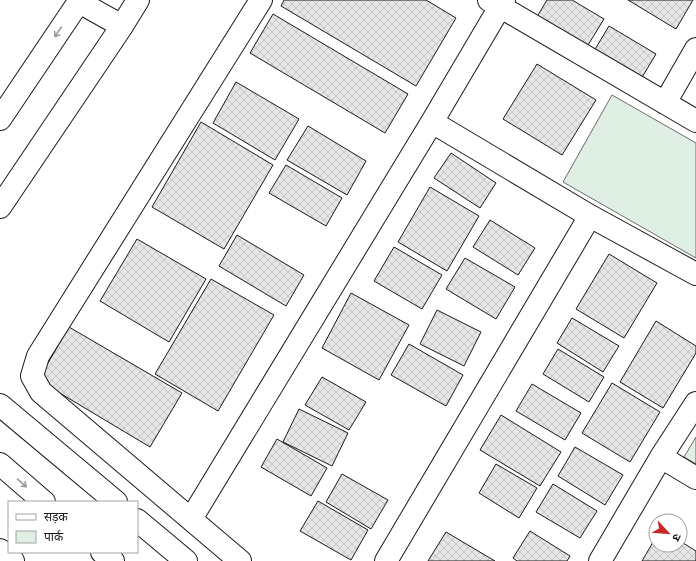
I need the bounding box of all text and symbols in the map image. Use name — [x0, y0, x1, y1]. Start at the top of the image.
one-way arrow — [54, 27, 62, 38]
one-way arrow — [17, 478, 28, 487]
legend — [8, 501, 138, 553]
text: सड़क — [44, 509, 69, 525]
north arrow — [648, 513, 688, 553]
text: पार्क — [44, 529, 64, 545]
text: उ — [668, 531, 685, 544]

